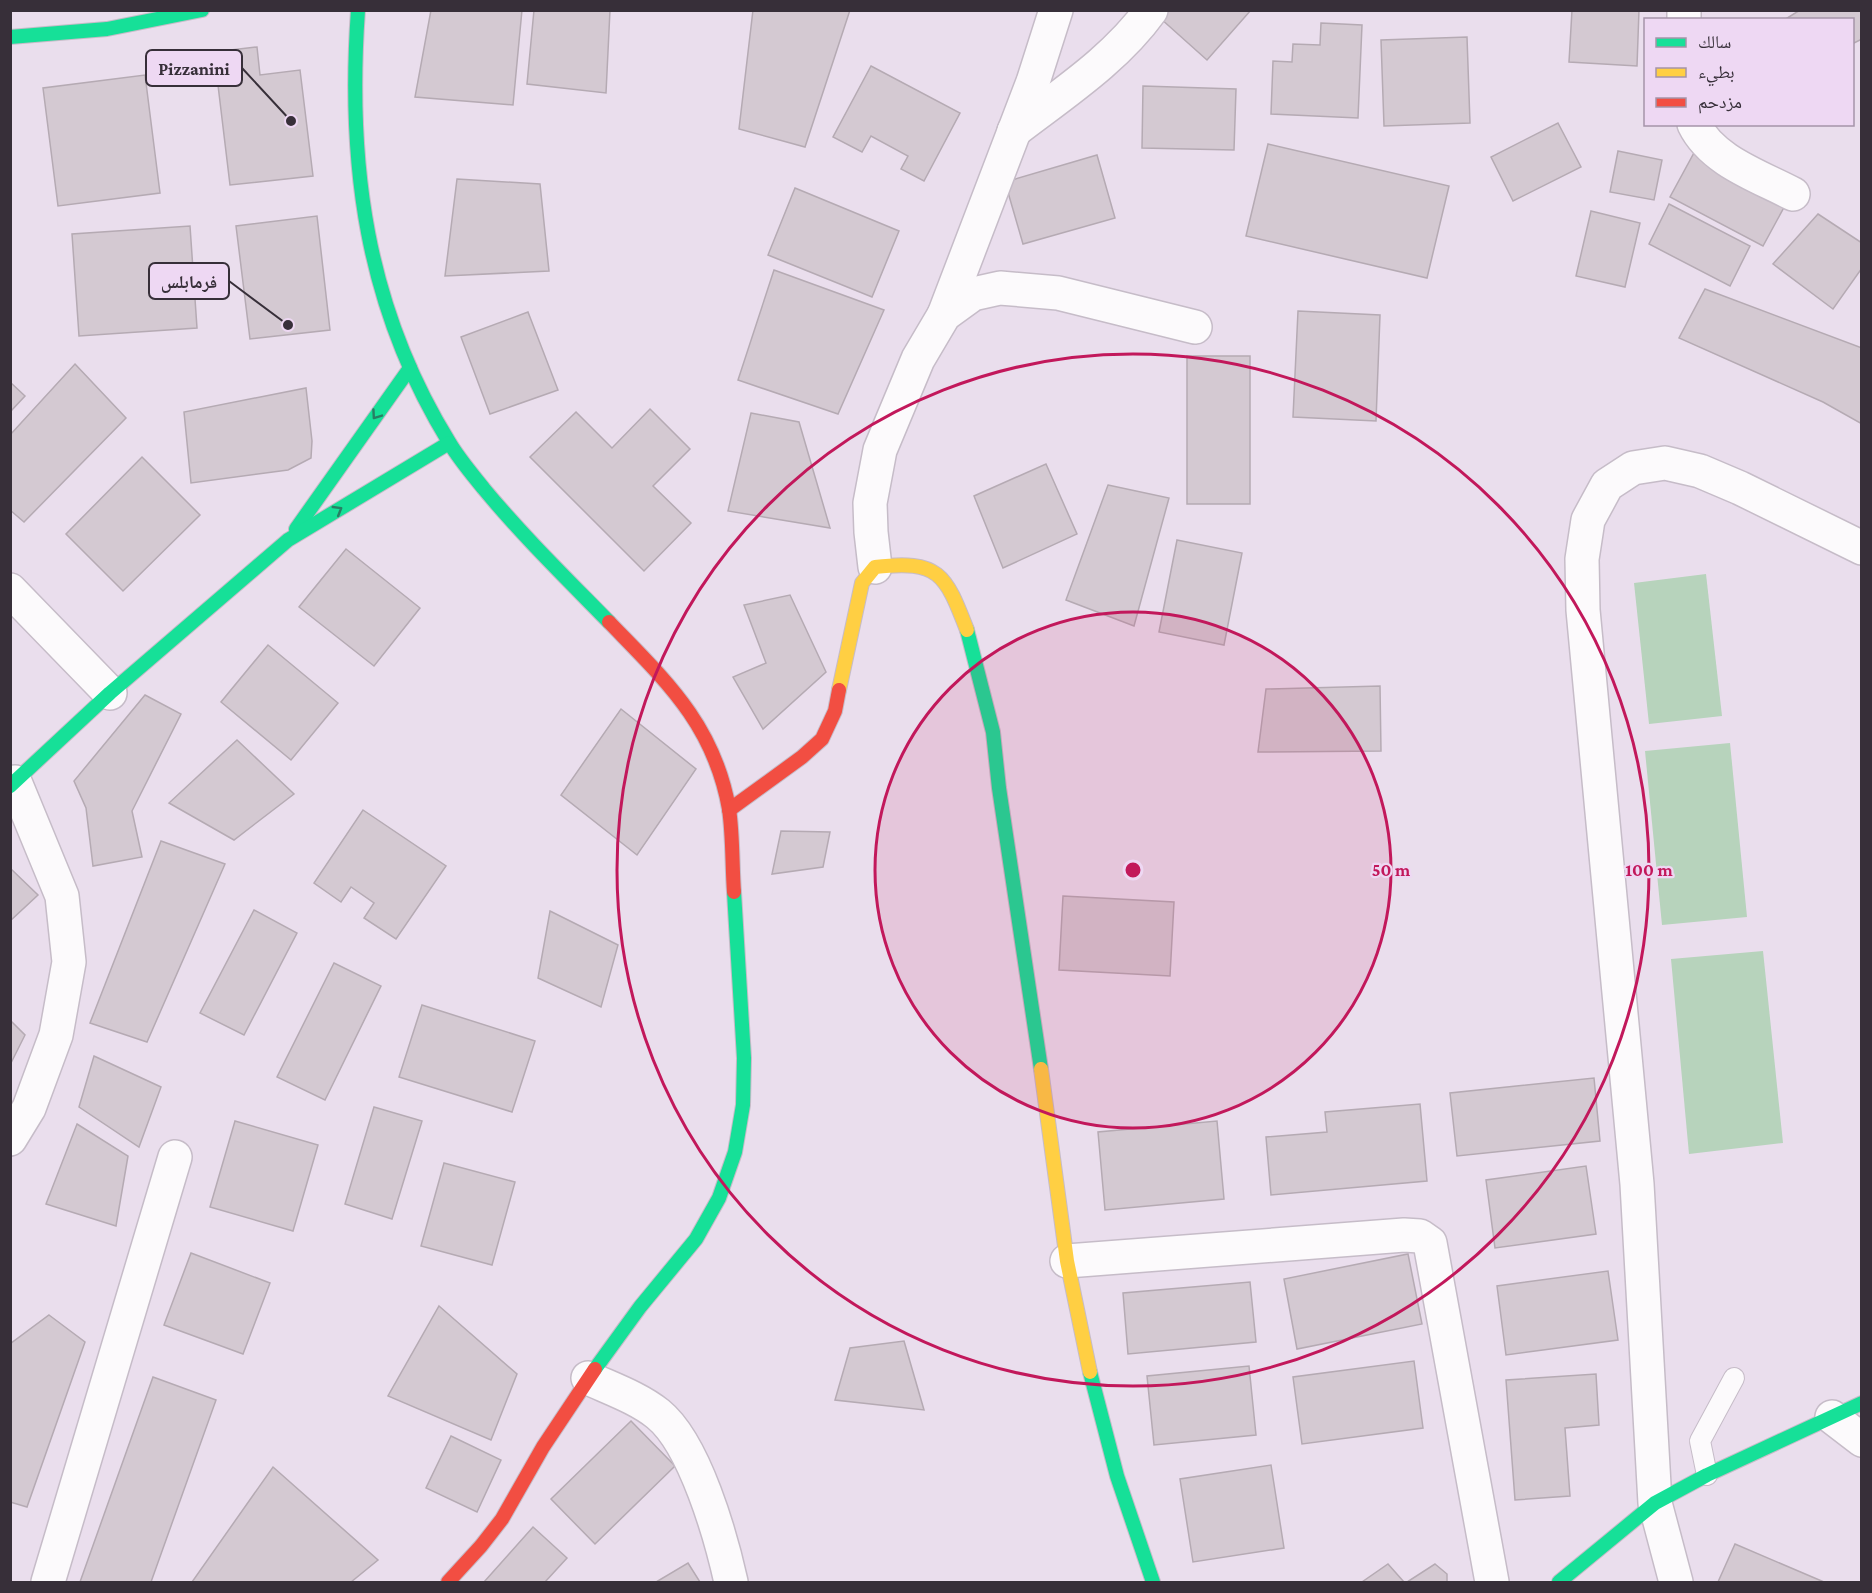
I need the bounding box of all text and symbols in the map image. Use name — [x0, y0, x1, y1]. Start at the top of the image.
legend — [1644, 18, 1854, 126]
text: سالك — [1698, 32, 1731, 52]
callout: Pizzanini — [146, 50, 242, 86]
text: Pizzanini — [158, 59, 231, 79]
text: بطيء — [1698, 62, 1735, 87]
text: مزدحم — [1698, 92, 1742, 114]
callout: فرمابلس — [149, 263, 229, 299]
text: فرمابلس — [161, 272, 217, 293]
one-way arrow — [373, 409, 384, 420]
one-way arrow — [332, 505, 342, 517]
centre of rings — [1123, 860, 1143, 880]
text: 50 m — [1372, 860, 1411, 880]
text: 100 m — [1625, 860, 1673, 880]

